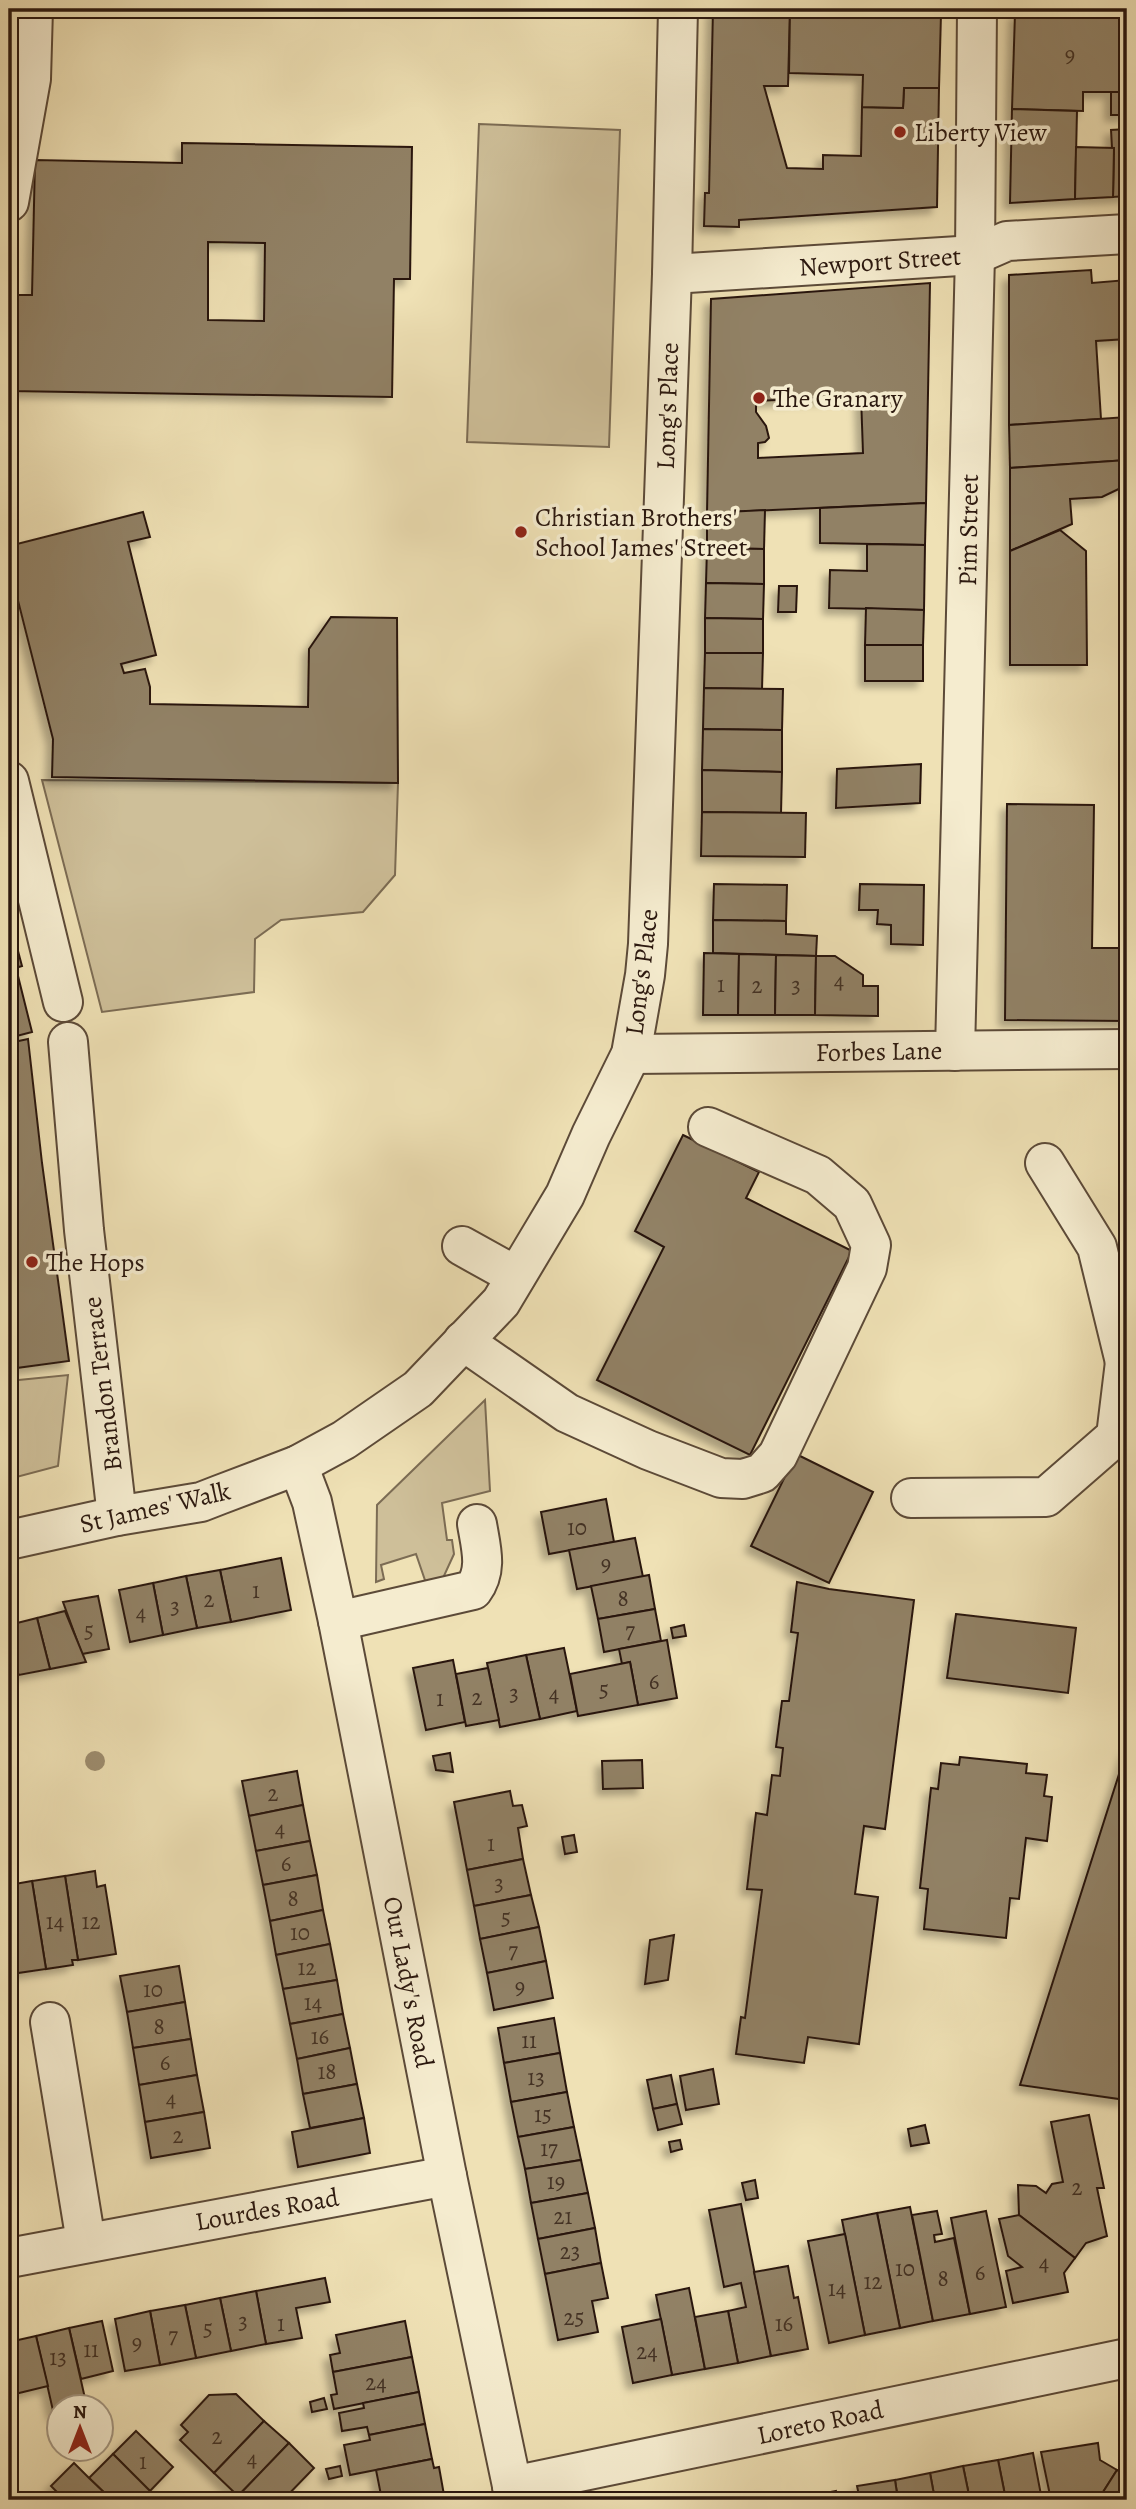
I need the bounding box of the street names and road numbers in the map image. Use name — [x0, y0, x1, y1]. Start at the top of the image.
street label: Newport Street — [798, 238, 963, 285]
street label: Long's Place — [648, 342, 687, 470]
street label: Pim Street — [950, 473, 987, 586]
street label: Long's Place — [616, 907, 667, 1037]
street label: Forbes Lane — [815, 1033, 943, 1070]
street label: Brandon Terrace — [74, 1294, 131, 1473]
street label: St James' Walk — [76, 1473, 234, 1542]
street label: Our Lady's Road — [375, 1893, 442, 2071]
street label: Lourdes Road — [193, 2180, 342, 2239]
street label: Loreto Road — [754, 2392, 887, 2453]

